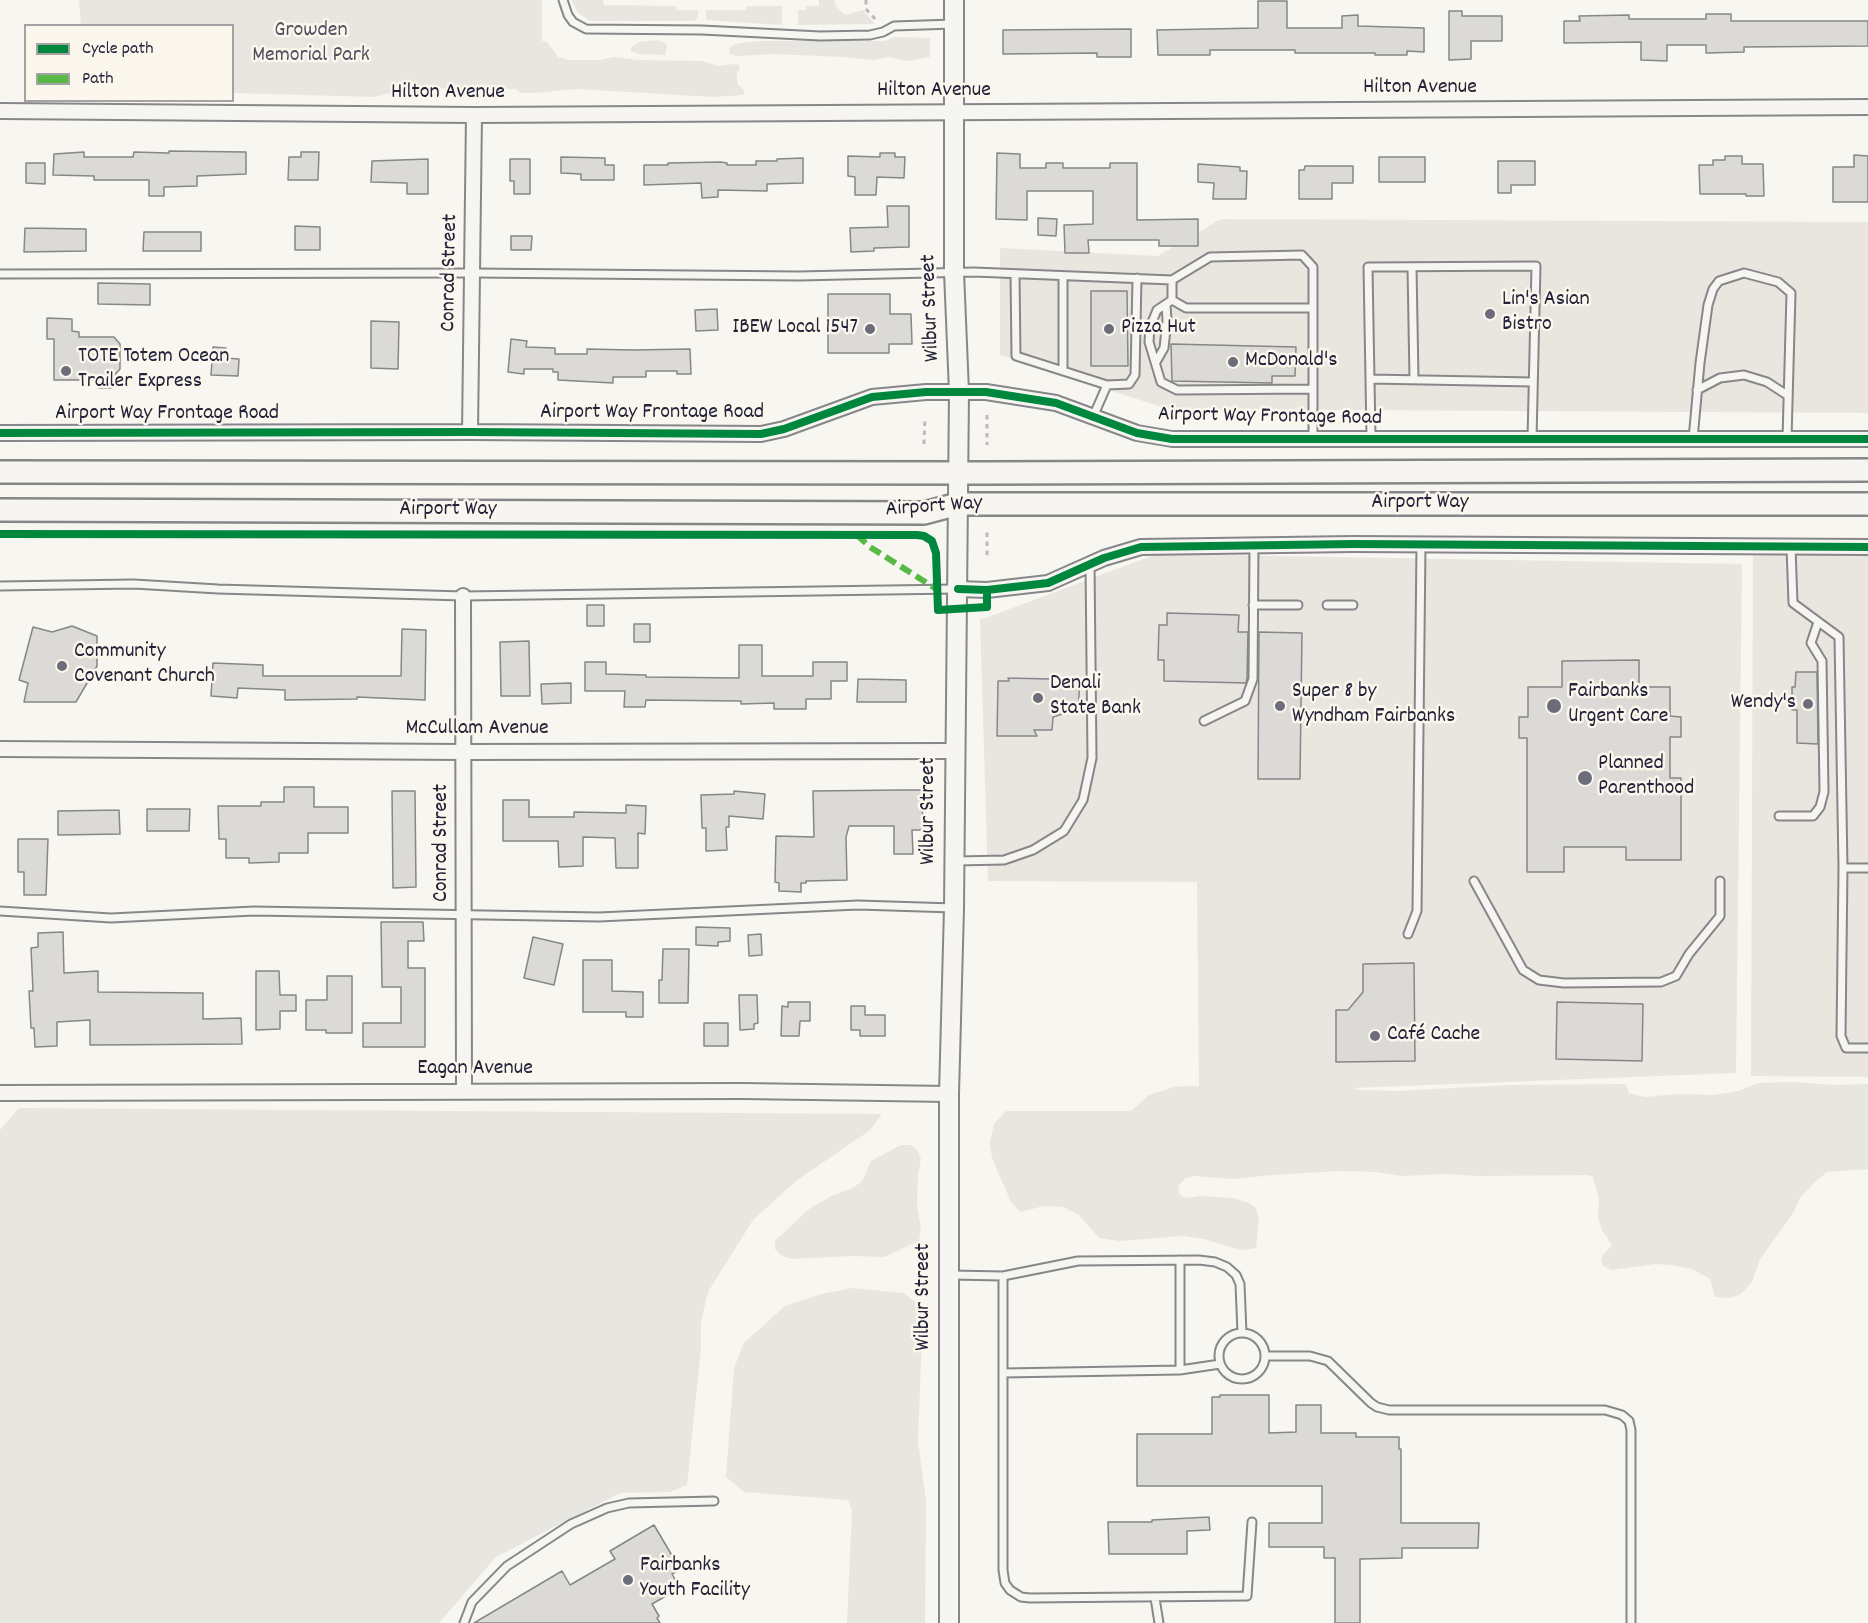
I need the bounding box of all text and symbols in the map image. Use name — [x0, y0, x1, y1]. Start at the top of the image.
park label: Growden Memorial Park — [252, 19, 370, 70]
legend — [24, 24, 234, 102]
text: Cycle path — [82, 37, 153, 62]
text: Path — [82, 67, 114, 92]
street label: Hilton Avenue — [1363, 76, 1477, 102]
street label: Hilton Avenue — [877, 79, 991, 105]
street label: Hilton Avenue — [391, 81, 505, 107]
street label: Conrad Street — [437, 214, 465, 332]
street label: Wilbur Street — [917, 254, 947, 362]
place label: Lin's Asian Bistro — [1502, 288, 1590, 340]
marker: Lin's Asian Bistro — [1483, 307, 1497, 321]
place label: IBEW Local 1547 — [732, 316, 858, 342]
place label: Pizza Hut — [1121, 316, 1196, 342]
marker: IBEW Local 1547 — [863, 322, 877, 336]
marker: Pizza Hut — [1102, 322, 1116, 336]
place label: TOTE Totem Ocean Trailer Express — [78, 345, 229, 396]
place label: McDonald's — [1245, 349, 1338, 375]
marker: McDonald's — [1226, 355, 1240, 369]
marker: TOTE Totem Ocean Trailer Express — [59, 364, 73, 378]
street label: Airport Way Frontage Road — [540, 401, 764, 427]
street label: Airport Way Frontage Road — [55, 402, 279, 428]
street label: Airport Way Frontage Road — [1158, 403, 1382, 433]
street label: Airport Way — [885, 491, 983, 525]
street label: Airport Way — [1371, 491, 1469, 517]
street label: Airport Way — [399, 498, 497, 524]
place label: Community Covenant Church — [74, 640, 215, 692]
marker: Community Covenant Church — [55, 659, 69, 673]
place label: Denali State Bank — [1050, 672, 1141, 724]
place label: Super 8 by Wyndham Fairbanks — [1292, 680, 1455, 732]
place label: Fairbanks Urgent Care — [1568, 680, 1668, 732]
marker: Denali State Bank — [1031, 691, 1045, 705]
place label: Wendy's — [1731, 691, 1796, 717]
marker: Fairbanks Urgent Care — [1545, 697, 1563, 715]
marker: Wendy's — [1801, 697, 1815, 711]
marker: Super 8 by Wyndham Fairbanks — [1273, 699, 1287, 713]
street label: McCullam Avenue — [405, 717, 549, 743]
place label: Planned Parenthood — [1598, 752, 1694, 804]
street label: Wilbur Street — [917, 757, 943, 865]
marker: Planned Parenthood — [1576, 769, 1594, 787]
street label: Conrad Street — [430, 784, 456, 902]
place label: Café Cache — [1387, 1023, 1480, 1049]
marker: Café Cache — [1368, 1029, 1382, 1043]
street label: Eagan Avenue — [417, 1057, 533, 1083]
street label: Wilbur Street — [912, 1243, 938, 1351]
place label: Fairbanks Youth Facility — [640, 1554, 750, 1606]
marker: Fairbanks Youth Facility — [621, 1573, 635, 1587]

